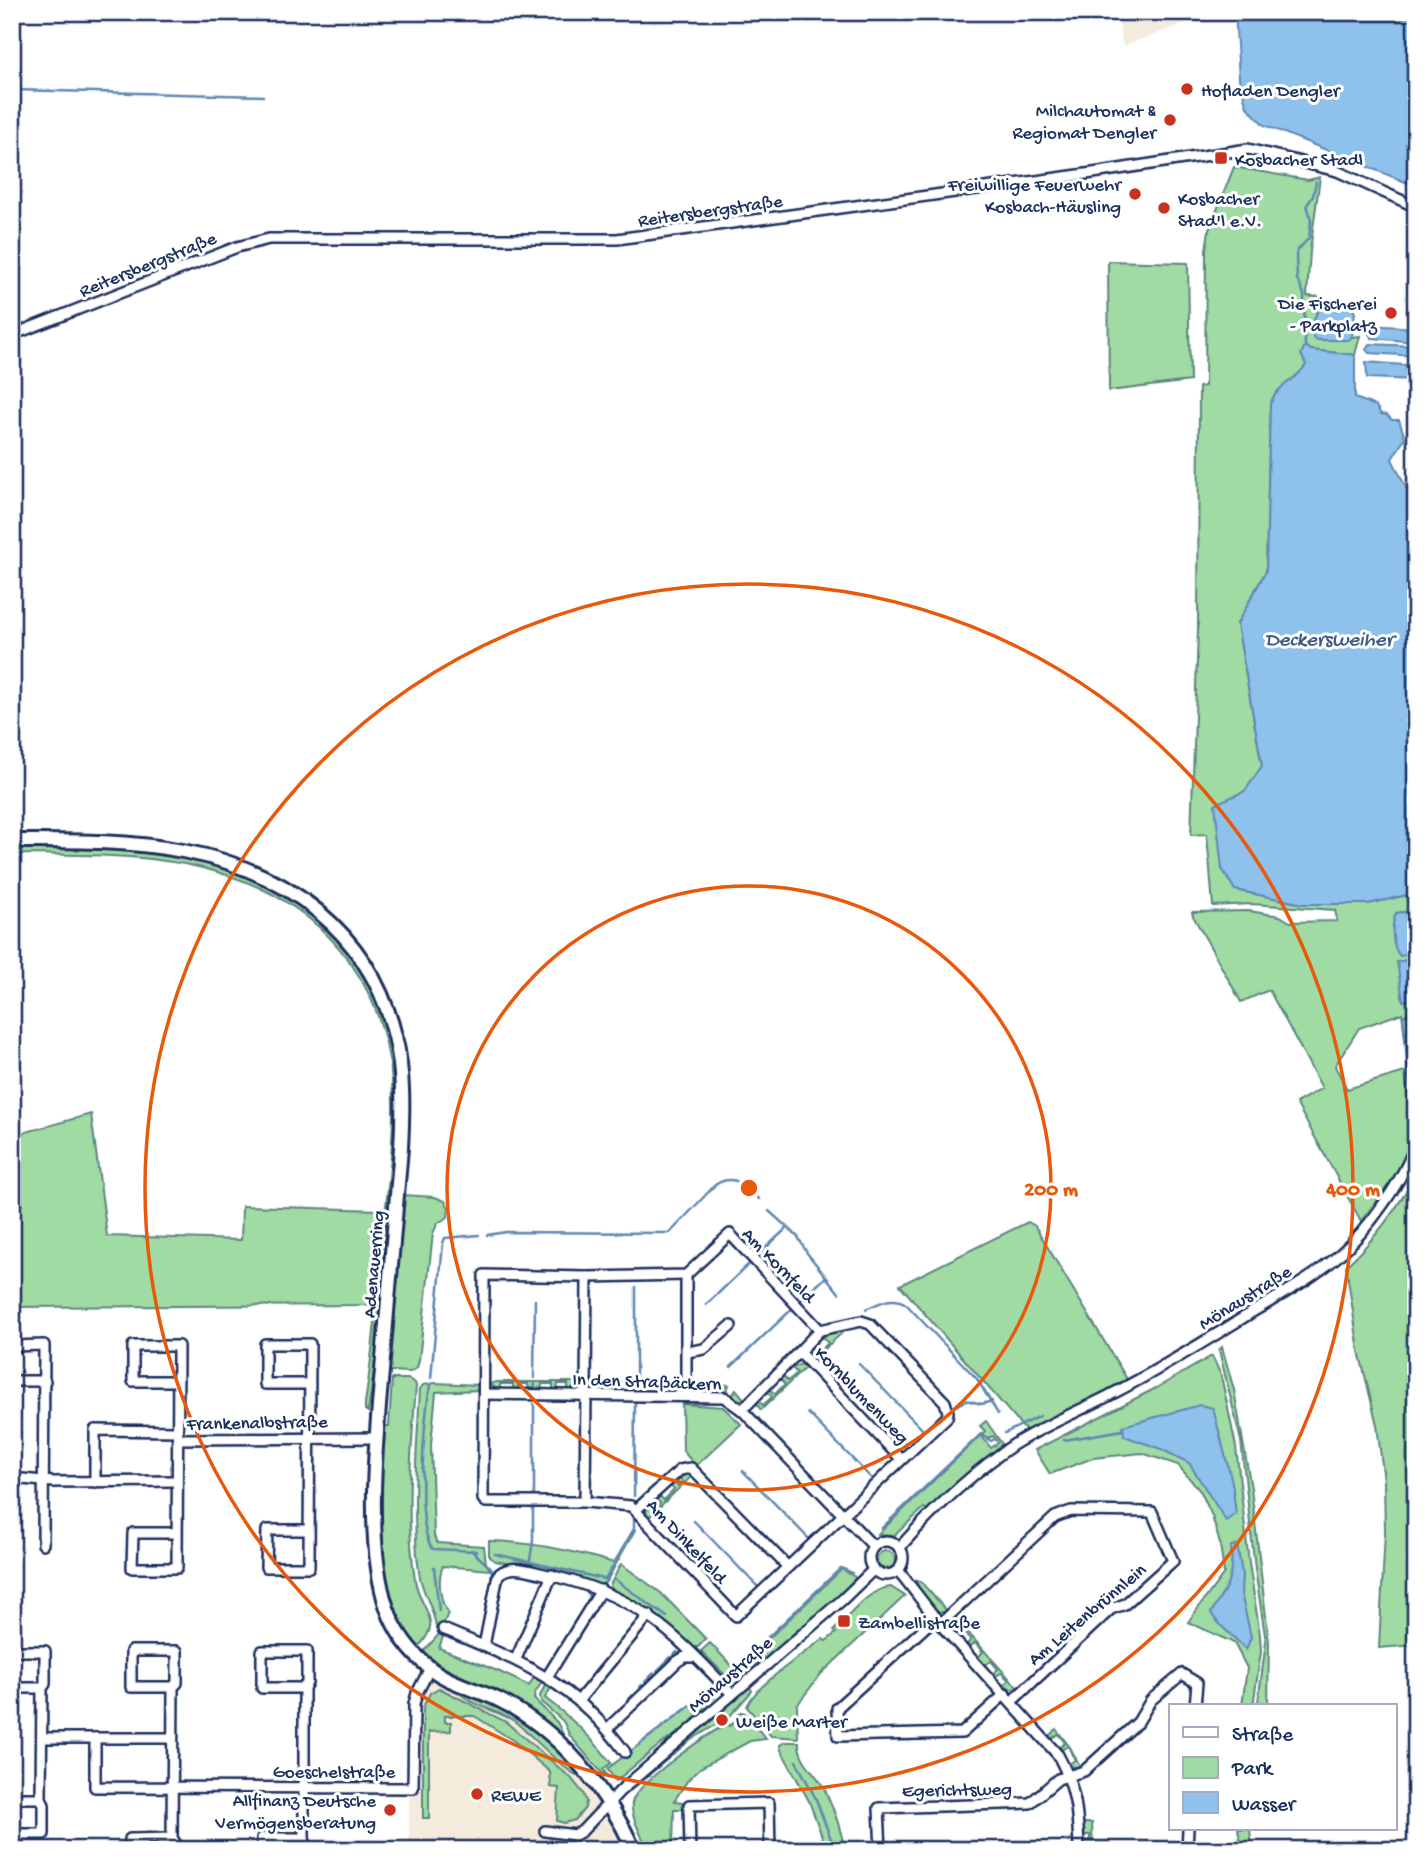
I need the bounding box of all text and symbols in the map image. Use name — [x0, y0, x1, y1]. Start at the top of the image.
marker: Hofladen Dengler — [1179, 81, 1195, 97]
place label: Hofladen Dengler — [1201, 81, 1342, 104]
place label: Milchautomat & Regiomat Dengler — [1012, 101, 1158, 146]
marker: Milchautomat & Regiomat Dengler — [1162, 112, 1178, 128]
marker: Kosbacher Stadl — [1213, 150, 1229, 166]
place label: Kosbacher Stadl — [1235, 150, 1363, 173]
place label: Freiwillige Feuerwehr Kosbach-Häusling — [947, 175, 1123, 220]
marker: Freiwillige Feuerwehr Kosbach-Häusling — [1127, 186, 1143, 202]
place label: Kosbacher Stad'l e.V. — [1178, 189, 1262, 234]
street label: Reitersbergstraße — [637, 191, 785, 234]
marker: Kosbacher Stad'l e.V. — [1156, 200, 1172, 216]
street label: Reitersbergstraße — [76, 228, 220, 304]
place label: Die Fischerei - Parkplatz — [1276, 294, 1378, 339]
marker: Die Fischerei - Parkplatz — [1383, 305, 1399, 321]
water label: Deckersweiher — [1265, 629, 1398, 654]
centre of rings — [737, 1176, 761, 1200]
text: 200 m — [1024, 1179, 1078, 1204]
text: 400 m — [1325, 1179, 1380, 1204]
street label: Adenauerring — [359, 1209, 392, 1319]
street label: Am Kornfeld — [736, 1224, 820, 1310]
street label: Mönaustraße — [1195, 1261, 1297, 1337]
street label: Kornblumenweg — [808, 1343, 913, 1450]
street label: In den Straßäckern — [572, 1369, 722, 1398]
street label: Frankenalbstraße — [185, 1412, 328, 1437]
street label: Am Dinkelfeld — [640, 1495, 732, 1591]
street label: Am Leitenbrünnlein — [1024, 1559, 1152, 1672]
marker: Zambellistraße — [836, 1613, 852, 1629]
place label: Zambellistraße — [858, 1613, 980, 1636]
street label: Mönaustraße — [684, 1632, 779, 1719]
legend — [1169, 1704, 1396, 1830]
marker: Weiße Marter — [714, 1712, 730, 1728]
place label: Weiße Marter — [736, 1712, 849, 1735]
text: Straße — [1232, 1724, 1294, 1749]
text: Park — [1231, 1758, 1275, 1783]
street label: Goeschelstraße — [273, 1762, 396, 1785]
street label: Egerichtsweg — [902, 1779, 1012, 1804]
marker: REWE — [469, 1786, 485, 1802]
place label: REWE — [491, 1786, 542, 1809]
place label: Allfinanz Deutsche Vermögensberatung — [214, 1791, 376, 1836]
text: Wasser — [1232, 1794, 1297, 1819]
marker: Allfinanz Deutsche Vermögensberatung — [382, 1802, 398, 1818]

